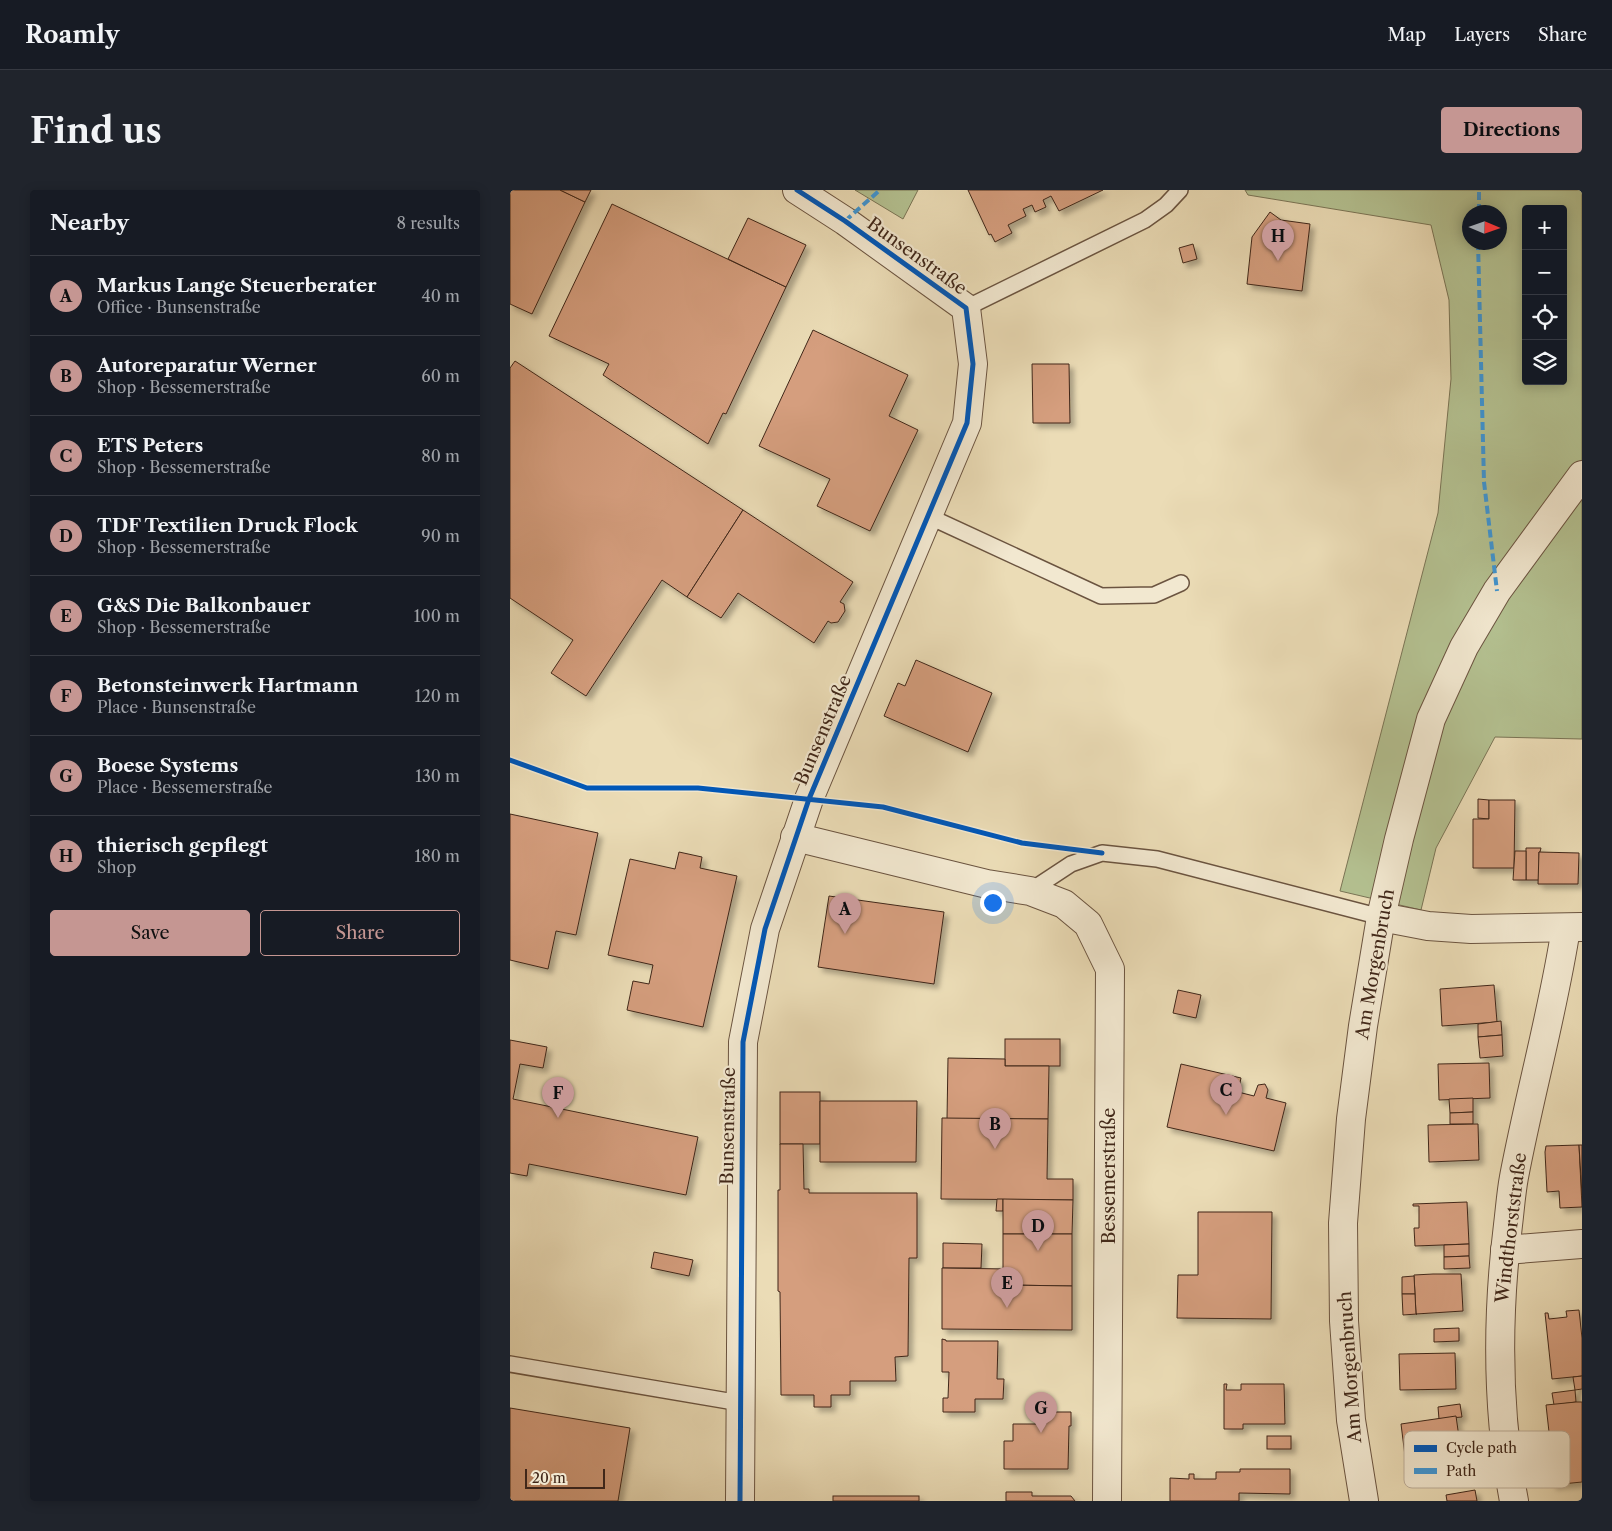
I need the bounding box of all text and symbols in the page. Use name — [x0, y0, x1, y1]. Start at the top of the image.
text: Roamly — [25, 20, 119, 49]
text: Map — [1388, 24, 1426, 46]
text: Layers — [1454, 24, 1510, 46]
text: Share — [1538, 24, 1587, 46]
button: Directions — [1441, 107, 1582, 153]
text: Find us — [30, 109, 162, 152]
north arrow — [1462, 205, 1507, 250]
map controls — [1522, 205, 1567, 385]
button: + — [1522, 205, 1567, 250]
text: Nearby — [50, 210, 129, 235]
street label: Bunsenstraße — [863, 212, 971, 300]
text: 8 results — [397, 213, 460, 233]
pin: H — [1262, 220, 1294, 261]
button: − — [1522, 250, 1567, 295]
text: Markus Lange Steuerberater — [97, 274, 377, 297]
text: A — [60, 286, 72, 306]
text: 40 m — [421, 286, 460, 306]
button: locate — [1522, 295, 1567, 340]
text: Office · Bunsenstraße — [97, 297, 261, 317]
button: layers — [1522, 340, 1567, 385]
text: Autoreparatur Werner — [97, 354, 317, 377]
text: B — [60, 366, 72, 386]
text: 60 m — [421, 366, 460, 386]
text: Shop · Bessemerstraße — [97, 377, 271, 397]
text: ETS Peters — [97, 434, 203, 457]
text: C — [60, 446, 72, 466]
text: 80 m — [421, 446, 460, 466]
text: Shop · Bessemerstraße — [97, 457, 271, 477]
text: TDF Textilien Druck Flock — [97, 514, 358, 537]
text: D — [59, 526, 73, 546]
text: 90 m — [421, 526, 460, 546]
text: Shop · Bessemerstraße — [97, 537, 271, 557]
text: G&S Die Balkonbauer — [97, 594, 310, 617]
text: E — [60, 606, 72, 626]
text: 100 m — [414, 606, 460, 626]
text: Shop · Bessemerstraße — [97, 617, 271, 637]
street label: Bunsenstraße — [790, 671, 856, 789]
text: Betonsteinwerk Hartmann — [97, 674, 359, 697]
text: F — [61, 686, 71, 706]
text: 120 m — [415, 686, 460, 706]
text: Place · Bunsenstraße — [97, 697, 256, 717]
text: Boese Systems — [97, 754, 238, 777]
text: G — [59, 766, 73, 786]
text: 130 m — [415, 766, 460, 786]
text: Place · Bessemerstraße — [97, 777, 272, 797]
text: thierisch gepflegt — [97, 834, 268, 857]
text: H — [59, 846, 73, 866]
text: 180 m — [414, 846, 460, 866]
text: Shop — [97, 857, 136, 877]
street label: Am Morgenbruch — [1351, 887, 1399, 1042]
your location — [980, 890, 1006, 916]
pin: A — [829, 893, 861, 934]
button: Save — [50, 910, 250, 956]
button: Share — [260, 910, 460, 956]
street label: Bunsenstraße — [716, 1067, 740, 1185]
pin: C — [1210, 1074, 1242, 1115]
pin: F — [542, 1077, 574, 1118]
pin: B — [979, 1108, 1011, 1149]
street label: Bessemerstraße — [1098, 1108, 1120, 1244]
street label: Windthorststraße — [1491, 1152, 1531, 1305]
pin: D — [1022, 1210, 1054, 1251]
pin: E — [991, 1267, 1023, 1308]
street label: Am Morgenbruch — [1334, 1290, 1366, 1445]
pin: G — [1025, 1392, 1057, 1433]
legend — [1404, 1431, 1570, 1488]
text: Cycle path — [1446, 1439, 1517, 1457]
text: Path — [1446, 1462, 1476, 1480]
scale bar — [525, 1466, 605, 1489]
text: 20 m — [532, 1469, 566, 1487]

